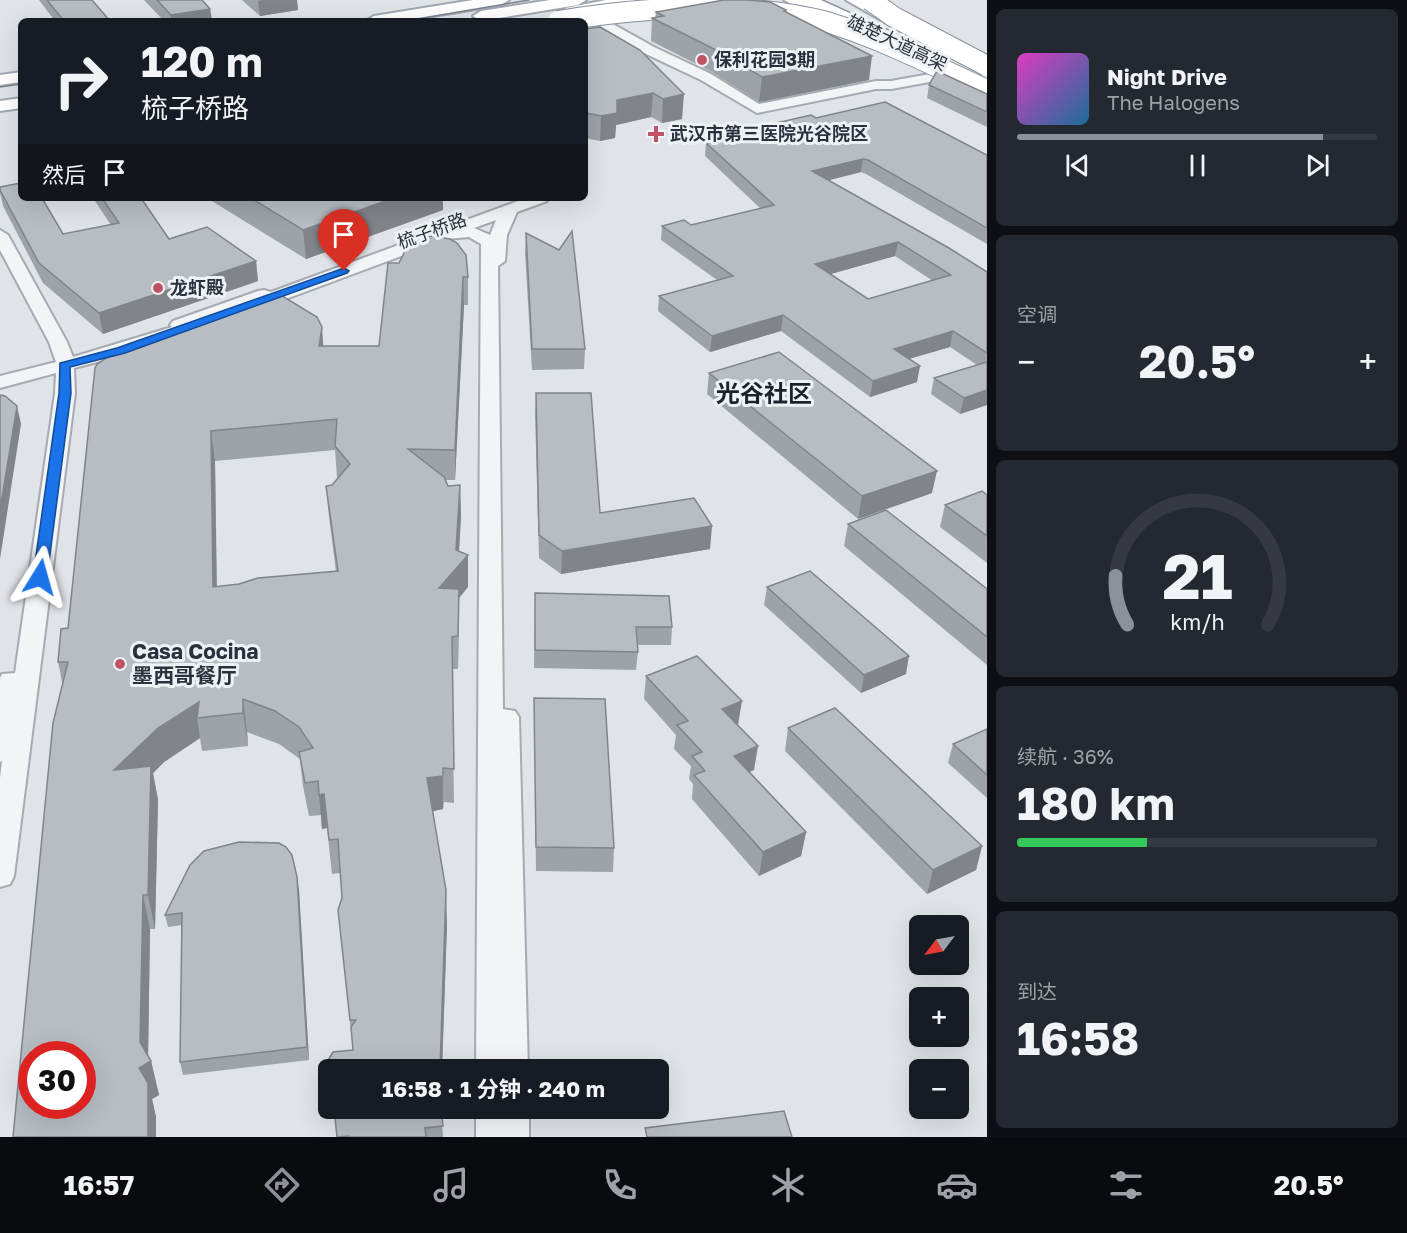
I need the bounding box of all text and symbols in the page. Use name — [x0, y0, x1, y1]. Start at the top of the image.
street label: 雄楚大道高架 — [844, 9, 951, 75]
text: 120 m — [141, 36, 263, 86]
icon: right — [42, 42, 120, 120]
place label: 保利花园3期 — [714, 48, 815, 70]
marker: 保利花园3期 — [695, 53, 709, 67]
text: Night Drive — [1107, 63, 1227, 90]
text: The Halogens — [1107, 90, 1240, 114]
text: 梳子桥路 — [141, 92, 249, 124]
place label: 武汉市第三医院光谷院区 — [670, 122, 868, 144]
marker: 武汉市第三医院光谷院区 — [647, 125, 665, 143]
icon: previous — [1061, 149, 1094, 182]
icon: pause — [1181, 149, 1214, 182]
icon: next — [1301, 149, 1334, 182]
icon: arrive — [98, 156, 131, 189]
text: 然后 — [42, 161, 86, 188]
street label: 梳子桥路 — [394, 207, 469, 253]
pin — [318, 209, 369, 271]
icon: arrive — [327, 218, 360, 251]
place label: 龙虾殿 — [170, 276, 224, 298]
marker: 龙虾殿 — [151, 281, 165, 295]
text: 空调 — [1017, 302, 1057, 326]
text: 20.5° — [1139, 334, 1255, 388]
text: − — [1017, 342, 1035, 381]
text: + — [1359, 342, 1377, 381]
district label: 光谷社区 — [716, 378, 812, 407]
text: 21 — [1162, 539, 1232, 614]
position arrow — [8, 545, 72, 609]
text: km/h — [1170, 610, 1224, 636]
place label: Casa Cocina 墨西哥餐厅 — [132, 638, 259, 688]
marker: Casa Cocina 墨西哥餐厅 — [113, 657, 127, 671]
text: 续航 · 36% — [1017, 744, 1114, 768]
text: 180 km — [1017, 776, 1175, 830]
north arrow — [909, 915, 969, 975]
map controls — [909, 915, 969, 1119]
text: 到达 — [1017, 979, 1057, 1003]
button: + — [909, 987, 969, 1047]
text: 16:58 — [1017, 1011, 1139, 1065]
speed limit sign: 30 — [18, 1041, 96, 1119]
button: − — [909, 1059, 969, 1119]
text: 16:58 · 1 分钟 · 240 m — [382, 1075, 605, 1102]
icon: directions — [261, 1164, 303, 1206]
icon: music — [430, 1164, 472, 1206]
icon: phone — [599, 1164, 641, 1206]
icon: climate — [767, 1164, 809, 1206]
icon: car — [936, 1164, 978, 1206]
icon: filters — [1105, 1164, 1147, 1206]
text: 16:57 — [63, 1169, 134, 1201]
text: 20.5° — [1274, 1169, 1344, 1201]

